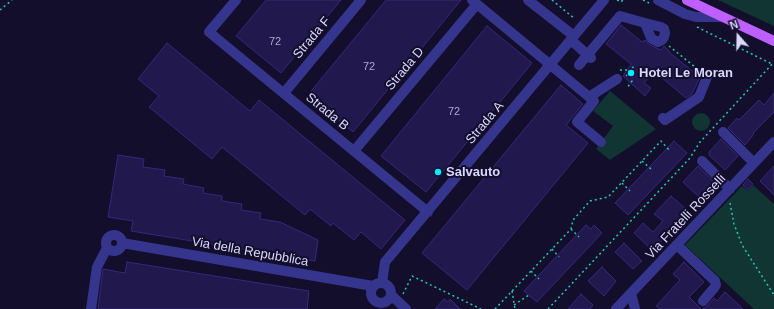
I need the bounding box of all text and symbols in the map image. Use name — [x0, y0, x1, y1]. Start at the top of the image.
street label: Strada F — [290, 14, 334, 62]
north arrow — [718, 16, 758, 56]
text: N — [728, 18, 740, 32]
house number: 72 — [269, 35, 281, 49]
street label: Strada D — [383, 44, 427, 94]
house number: 72 — [363, 60, 375, 74]
place label: Hotel Le Moran — [639, 65, 733, 81]
marker: Hotel Le Moran — [626, 68, 636, 78]
street label: Strada B — [302, 90, 352, 134]
street label: Strada A — [463, 99, 507, 147]
house number: 72 — [448, 105, 460, 119]
place label: Salvauto — [446, 164, 500, 180]
marker: Salvauto — [433, 167, 443, 177]
street label: Via Fratelli Rosselli — [643, 171, 729, 263]
street label: Via della Repubblica — [190, 234, 310, 270]

